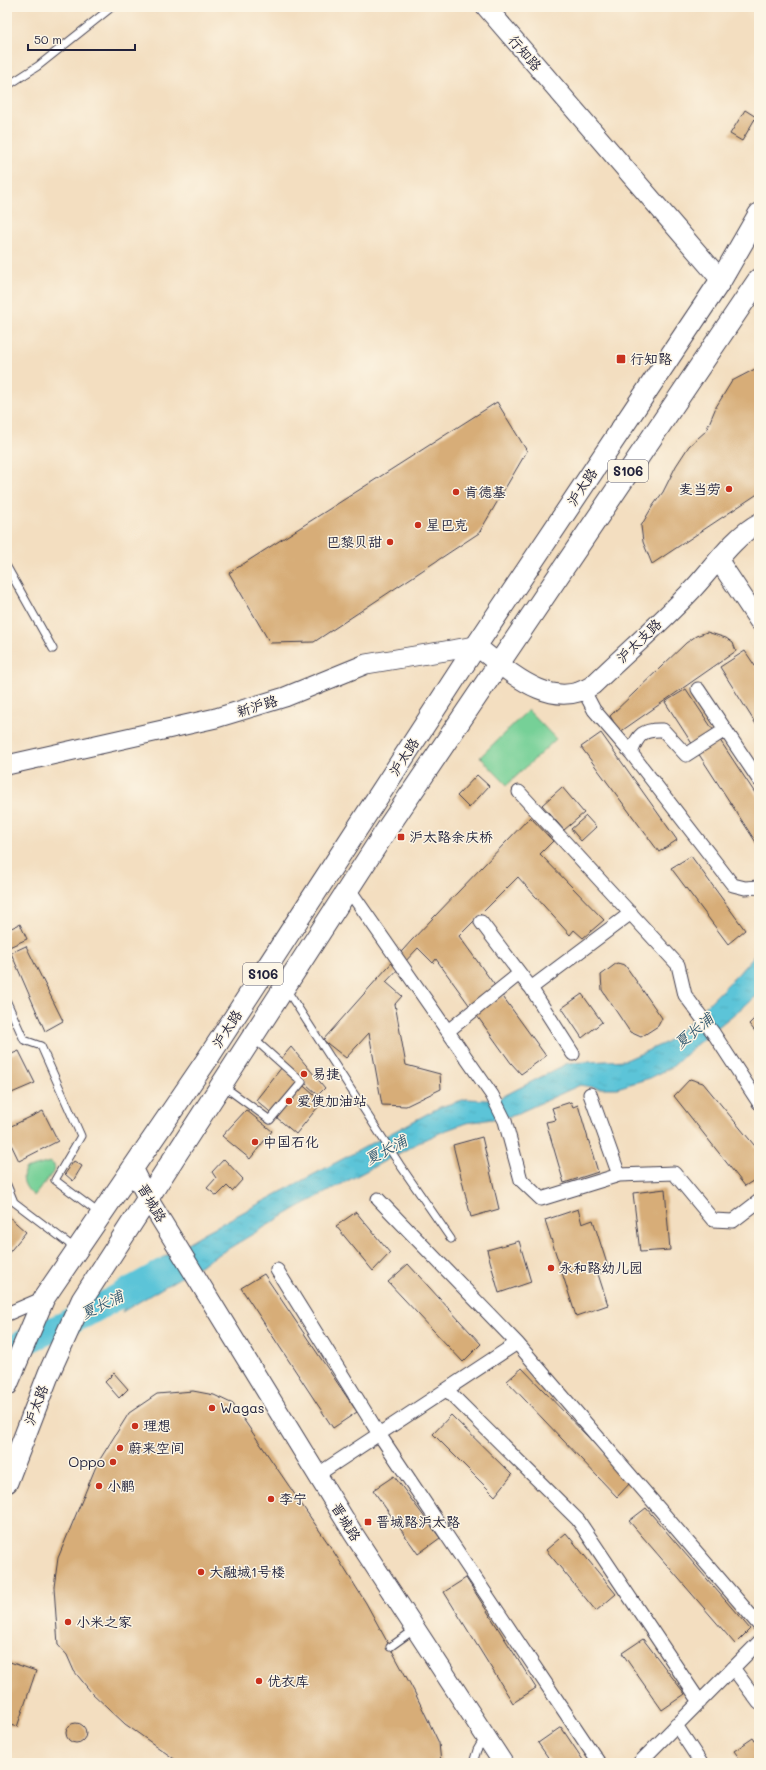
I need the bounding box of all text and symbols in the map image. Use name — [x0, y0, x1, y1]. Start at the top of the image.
scale bar — [28, 26, 135, 52]
text: 50 m — [34, 31, 62, 47]
street label: 行知路 — [504, 31, 546, 75]
place label: 行知路 — [630, 349, 672, 368]
marker: 行知路 — [615, 353, 627, 365]
road number: S106 — [608, 460, 648, 482]
street label: 沪太路 — [562, 464, 601, 509]
place label: 麦当劳 — [679, 479, 721, 498]
place label: 肯德基 — [464, 482, 506, 501]
marker: 麦当劳 — [724, 484, 734, 494]
marker: 肯德基 — [451, 487, 461, 497]
place label: 星巴克 — [426, 515, 468, 534]
marker: 星巴克 — [413, 520, 423, 530]
place label: 巴黎贝甜 — [326, 532, 382, 551]
marker: 巴黎贝甜 — [385, 537, 395, 547]
street label: 沪太支路 — [612, 614, 665, 667]
street label: 新沪路 — [234, 690, 280, 721]
street label: 沪太路 — [384, 734, 423, 780]
place label: 沪太路余庆桥 — [409, 827, 493, 846]
marker: 沪太路余庆桥 — [396, 832, 406, 842]
road number: S106 — [243, 963, 283, 985]
street label: 沪太路 — [207, 1006, 246, 1052]
water label: 夏长浦 — [670, 1007, 719, 1052]
place label: 易捷 — [312, 1064, 340, 1083]
marker: 易捷 — [299, 1069, 309, 1079]
place label: 爱使加油站 — [297, 1091, 367, 1110]
marker: 爱使加油站 — [284, 1096, 294, 1106]
water label: 夏长浦 — [361, 1129, 412, 1169]
place label: 中国石化 — [263, 1132, 319, 1151]
marker: 中国石化 — [250, 1137, 260, 1147]
street label: 晋城路 — [134, 1180, 171, 1226]
place label: 永和路幼儿园 — [559, 1258, 643, 1277]
marker: 永和路幼儿园 — [546, 1263, 556, 1273]
water label: 夏长浦 — [77, 1284, 128, 1323]
street label: 沪太路 — [19, 1382, 52, 1428]
place label: Wagas — [220, 1398, 265, 1417]
marker: Wagas — [207, 1403, 217, 1413]
place label: 理想 — [143, 1416, 171, 1435]
marker: 理想 — [130, 1421, 140, 1431]
place label: 蔚来空间 — [128, 1438, 184, 1457]
marker: 蔚来空间 — [115, 1443, 125, 1453]
place label: Oppo — [68, 1452, 105, 1471]
marker: Oppo — [108, 1457, 118, 1467]
place label: 小鹏 — [107, 1476, 135, 1495]
marker: 小鹏 — [94, 1481, 104, 1491]
place label: 李宁 — [279, 1489, 307, 1508]
marker: 李宁 — [266, 1494, 276, 1504]
street label: 晋城路 — [327, 1499, 366, 1545]
place label: 晋城路沪太路 — [376, 1512, 460, 1531]
marker: 晋城路沪太路 — [363, 1517, 373, 1527]
place label: 大融城1号楼 — [209, 1562, 285, 1581]
marker: 大融城1号楼 — [196, 1567, 206, 1577]
place label: 小米之家 — [76, 1612, 132, 1631]
marker: 小米之家 — [63, 1617, 73, 1627]
place label: 优衣库 — [267, 1671, 309, 1690]
marker: 优衣库 — [254, 1676, 264, 1686]

